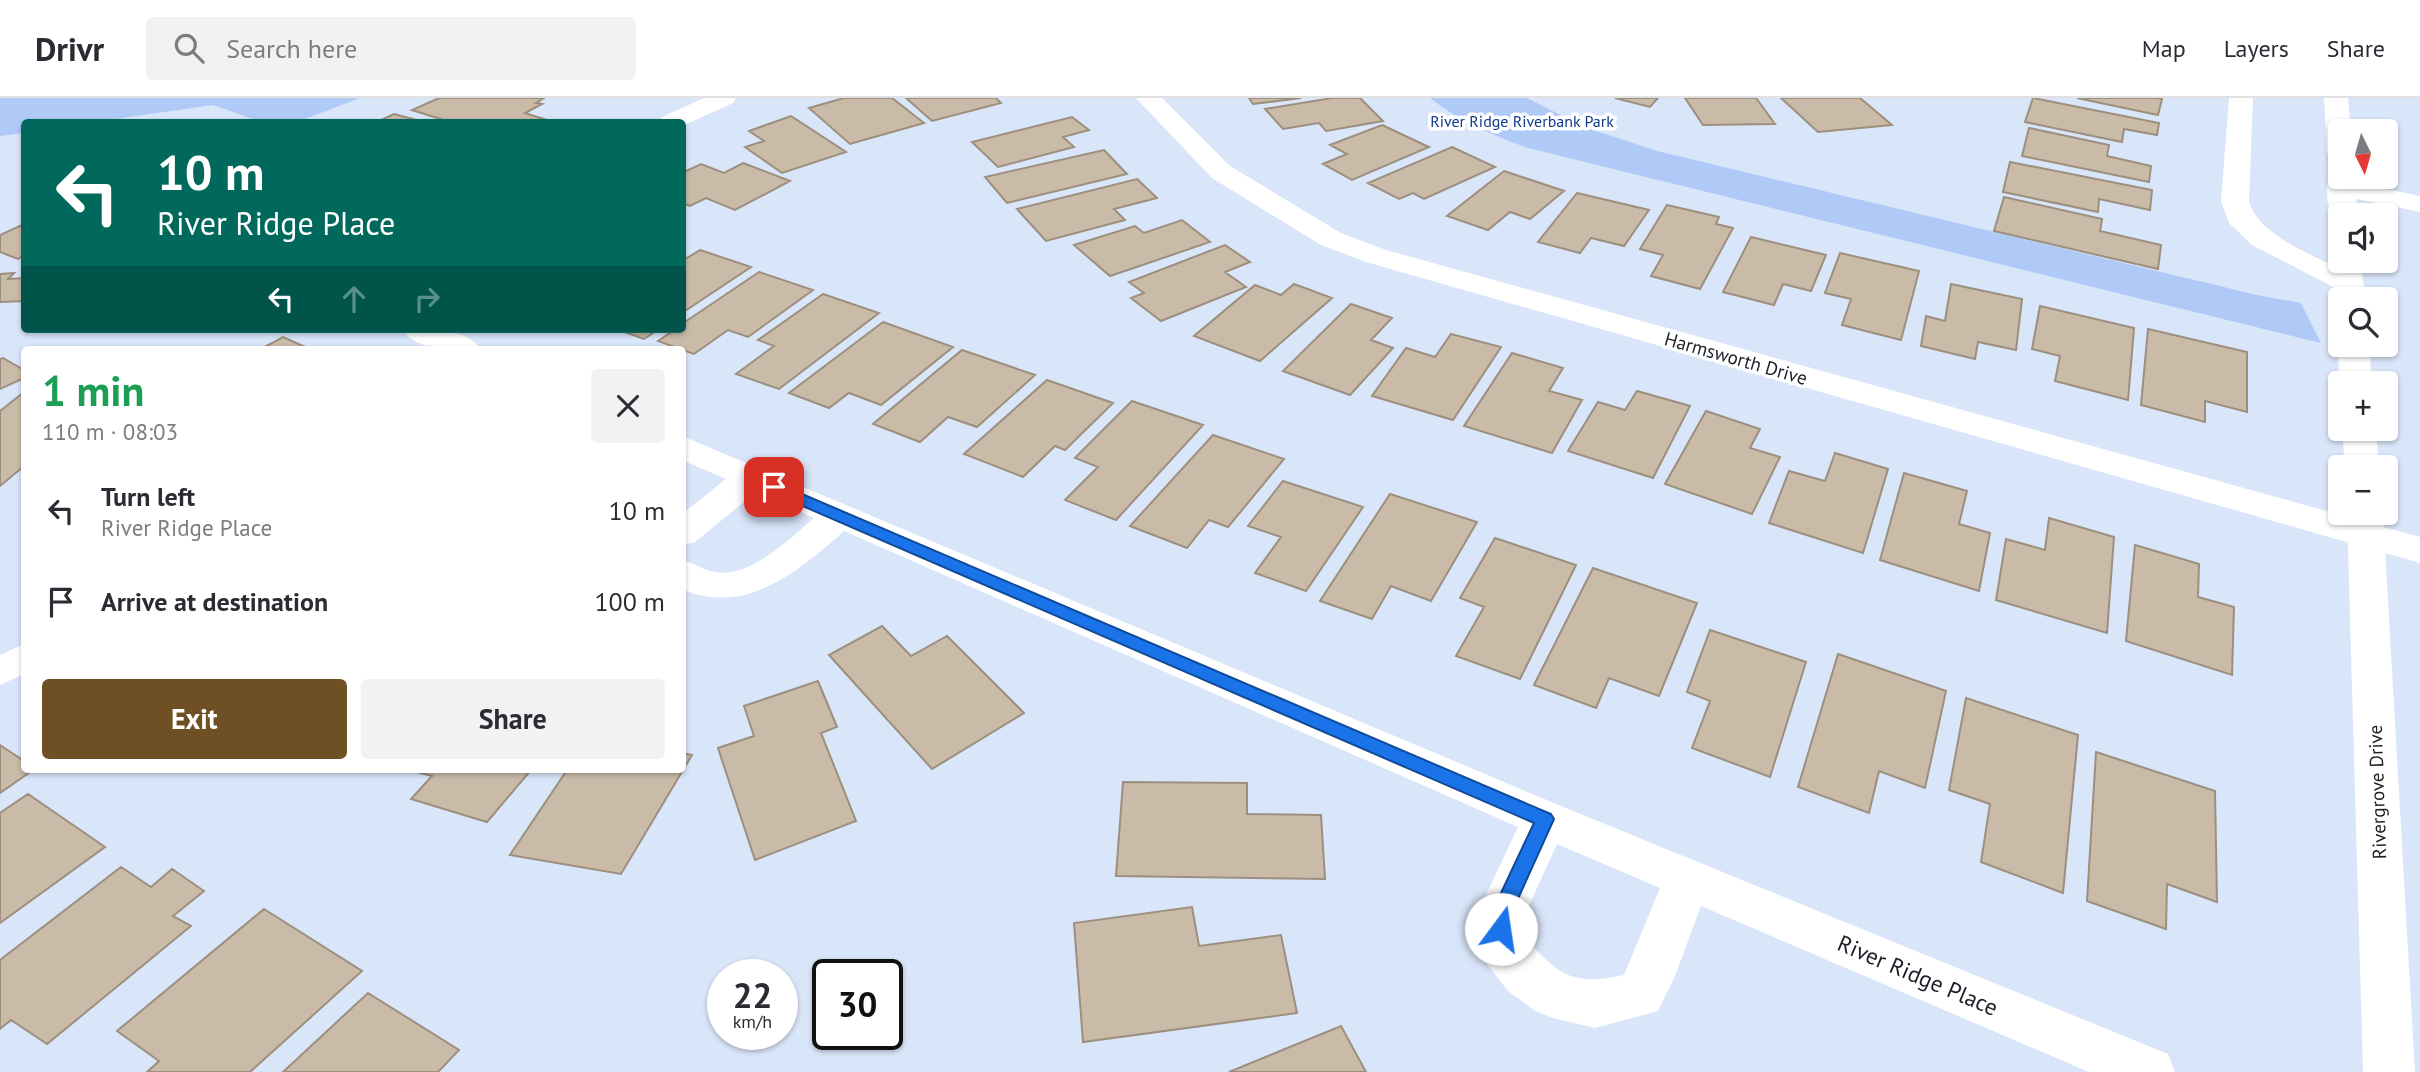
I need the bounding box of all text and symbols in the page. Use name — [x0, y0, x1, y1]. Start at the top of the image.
search box — [146, 17, 636, 80]
text: Drivr — [35, 27, 104, 70]
icon: search — [170, 29, 208, 67]
text: Search here — [226, 32, 357, 65]
text: Map — [2142, 33, 2186, 64]
text: Layers — [2224, 33, 2289, 64]
text: Share — [2327, 33, 2385, 64]
park label: River Ridge Riverbank Park — [1430, 111, 1614, 131]
north arrow — [2328, 119, 2398, 189]
map controls — [2328, 119, 2398, 525]
text: 10 m — [157, 140, 264, 204]
icon: left — [42, 147, 133, 238]
text: River Ridge Place — [157, 202, 395, 244]
button: sound — [2328, 203, 2398, 273]
icon: left — [262, 280, 300, 318]
icon: ahead — [335, 280, 373, 318]
icon: right — [408, 280, 446, 318]
button: search — [2328, 287, 2398, 357]
street label: Harmsworth Drive — [1662, 326, 1810, 390]
text: 1 min — [42, 363, 144, 418]
button: close — [591, 369, 665, 443]
button: + — [2328, 371, 2398, 441]
text: 110 m · 08:03 — [42, 417, 178, 446]
button: − — [2328, 455, 2398, 525]
pin — [744, 457, 804, 517]
icon: arrive — [755, 468, 793, 506]
text: Turn left — [101, 480, 195, 513]
icon: left — [42, 492, 80, 530]
text: 10 m — [609, 494, 665, 527]
text: River Ridge Place — [101, 513, 272, 542]
icon: arrive — [42, 583, 80, 621]
text: Arrive at destination — [101, 585, 328, 618]
text: 100 m — [594, 585, 665, 618]
button: Exit — [42, 679, 347, 759]
button: Share — [361, 679, 665, 759]
street label: Rivergrove Drive — [2363, 724, 2391, 860]
position arrow — [1464, 892, 1538, 966]
street label: River Ridge Place — [1834, 928, 2002, 1022]
speed limit sign: 30 — [812, 959, 903, 1050]
text: 22 — [733, 972, 772, 1018]
text: km/h — [733, 1010, 772, 1033]

